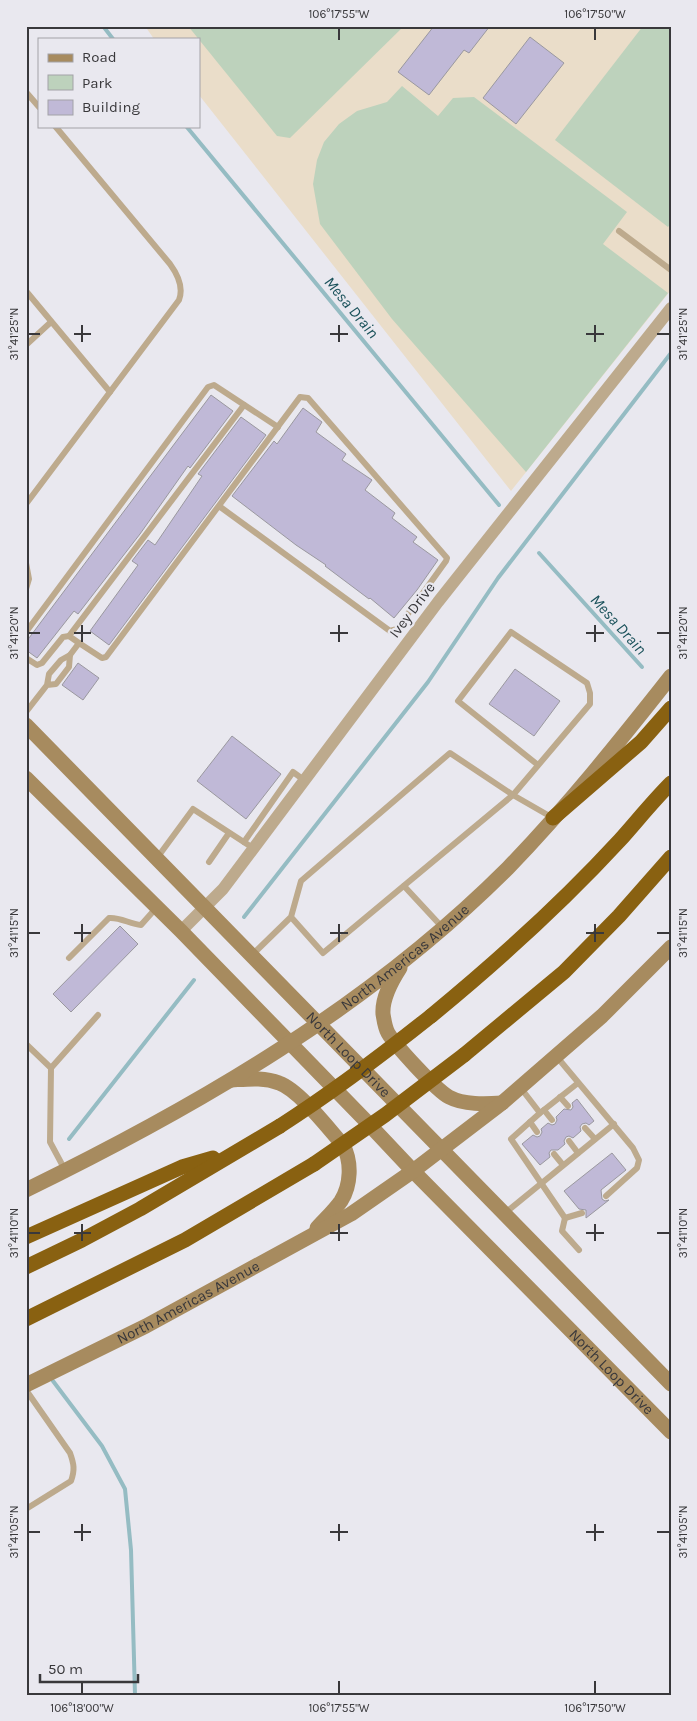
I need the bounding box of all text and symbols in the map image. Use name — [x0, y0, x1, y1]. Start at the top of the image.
text: 106°17'55"W — [308, 7, 370, 21]
text: 106°17'50"W — [564, 7, 626, 21]
legend — [38, 38, 200, 128]
text: Road — [82, 48, 117, 66]
text: Park — [82, 74, 112, 92]
text: Building — [82, 98, 140, 116]
water label: Mesa Drain — [320, 273, 383, 342]
text: 31°41'25"N — [7, 307, 21, 361]
text: 31°41'25"N — [676, 307, 690, 361]
street label: Ivey Drive — [385, 579, 439, 641]
water label: Mesa Drain — [587, 590, 651, 658]
text: 31°41'20"N — [7, 606, 21, 660]
text: 31°41'20"N — [676, 606, 690, 660]
street label: North Americas Avenue — [337, 900, 473, 1014]
text: 31°41'15"N — [7, 908, 21, 958]
text: 31°41'15"N — [676, 908, 690, 958]
street label: North Loop Drive — [303, 1008, 394, 1101]
text: 31°41'10"N — [7, 1208, 21, 1258]
text: 31°41'10"N — [676, 1208, 690, 1258]
street label: North Americas Avenue — [114, 1257, 263, 1348]
street label: North Loop Drive — [565, 1325, 658, 1418]
text: 31°41'05"N — [7, 1505, 21, 1559]
text: 31°41'05"N — [676, 1505, 690, 1559]
scale bar — [40, 1651, 138, 1683]
text: 50 m — [48, 1660, 83, 1678]
text: 106°18'00"W — [50, 1701, 114, 1715]
text: 106°17'55"W — [308, 1701, 370, 1715]
text: 106°17'50"W — [564, 1701, 626, 1715]

